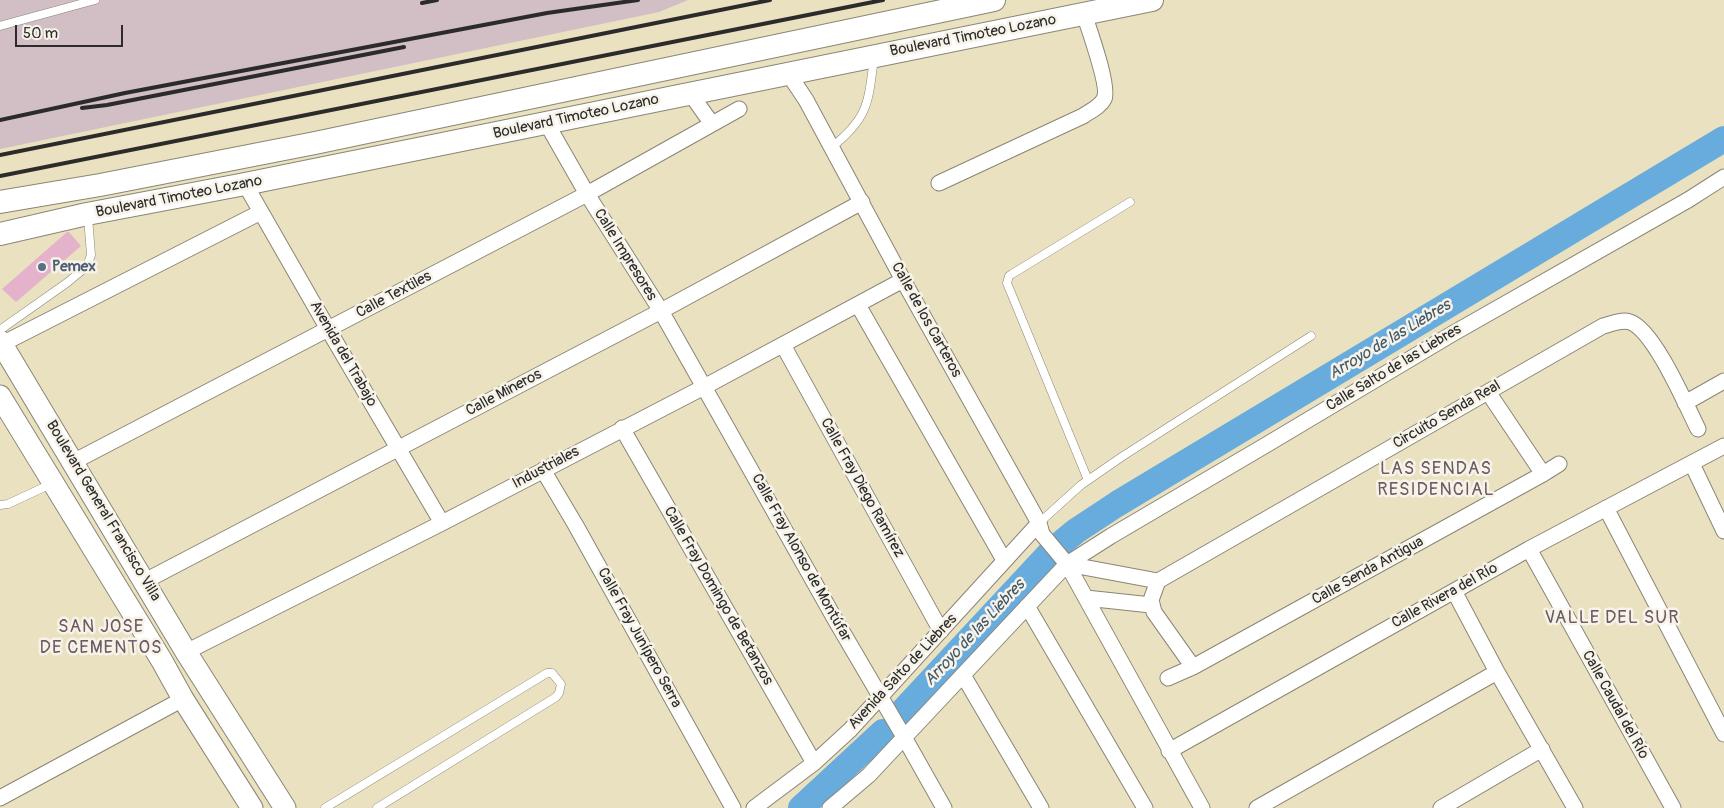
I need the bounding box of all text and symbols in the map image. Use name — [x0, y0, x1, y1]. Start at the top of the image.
street label: Boulevard Timoteo Lozano — [888, 11, 1058, 61]
scale bar — [18, 15, 125, 47]
text: 50 m — [23, 24, 58, 43]
street label: Boulevard Timoteo Lozano — [492, 91, 660, 143]
street label: Boulevard Timoteo Lozano — [94, 172, 264, 222]
street label: Calle Impresores — [590, 206, 660, 304]
place label: Pemex — [52, 258, 96, 276]
street label: Calle de los Carteros — [887, 259, 965, 381]
marker: Pemex — [36, 261, 48, 273]
street label: Calle Textiles — [353, 268, 435, 322]
water label: Arroyo de las Liebres — [1326, 296, 1454, 384]
street label: Avenida del Trabajo — [305, 298, 381, 410]
street label: Calle Salto de las Liebres — [1323, 321, 1465, 415]
street label: Calle Mineros — [463, 366, 545, 420]
street label: Circuito Senda Real — [1390, 377, 1504, 453]
street label: Calle Fray Diego Ramírez — [816, 415, 908, 561]
street label: Boulevard General Francisco Villa — [42, 417, 164, 605]
street label: Industriales — [510, 443, 582, 493]
district label: LAS SENDAS RESIDENCIAL — [1376, 458, 1496, 500]
street label: Calle Fray Alonso de Montúfar — [747, 471, 855, 645]
street label: Calle Fray Domingo de Betanzos — [659, 504, 777, 688]
street label: Calle Senda Antigua — [1309, 533, 1427, 609]
street label: Calle Rivera del Río — [1389, 559, 1501, 633]
street label: Calle Fray Junípero Serra — [593, 565, 685, 711]
water label: Arroyo de las Liebres — [921, 576, 1029, 690]
district label: VALLE DEL SUR — [1543, 607, 1681, 629]
street label: Avenida Salto de Liebres — [845, 611, 961, 733]
district label: SAN JOSE DE CEMENTOS — [38, 616, 164, 659]
street label: Calle Caudal del Río — [1578, 648, 1652, 762]

